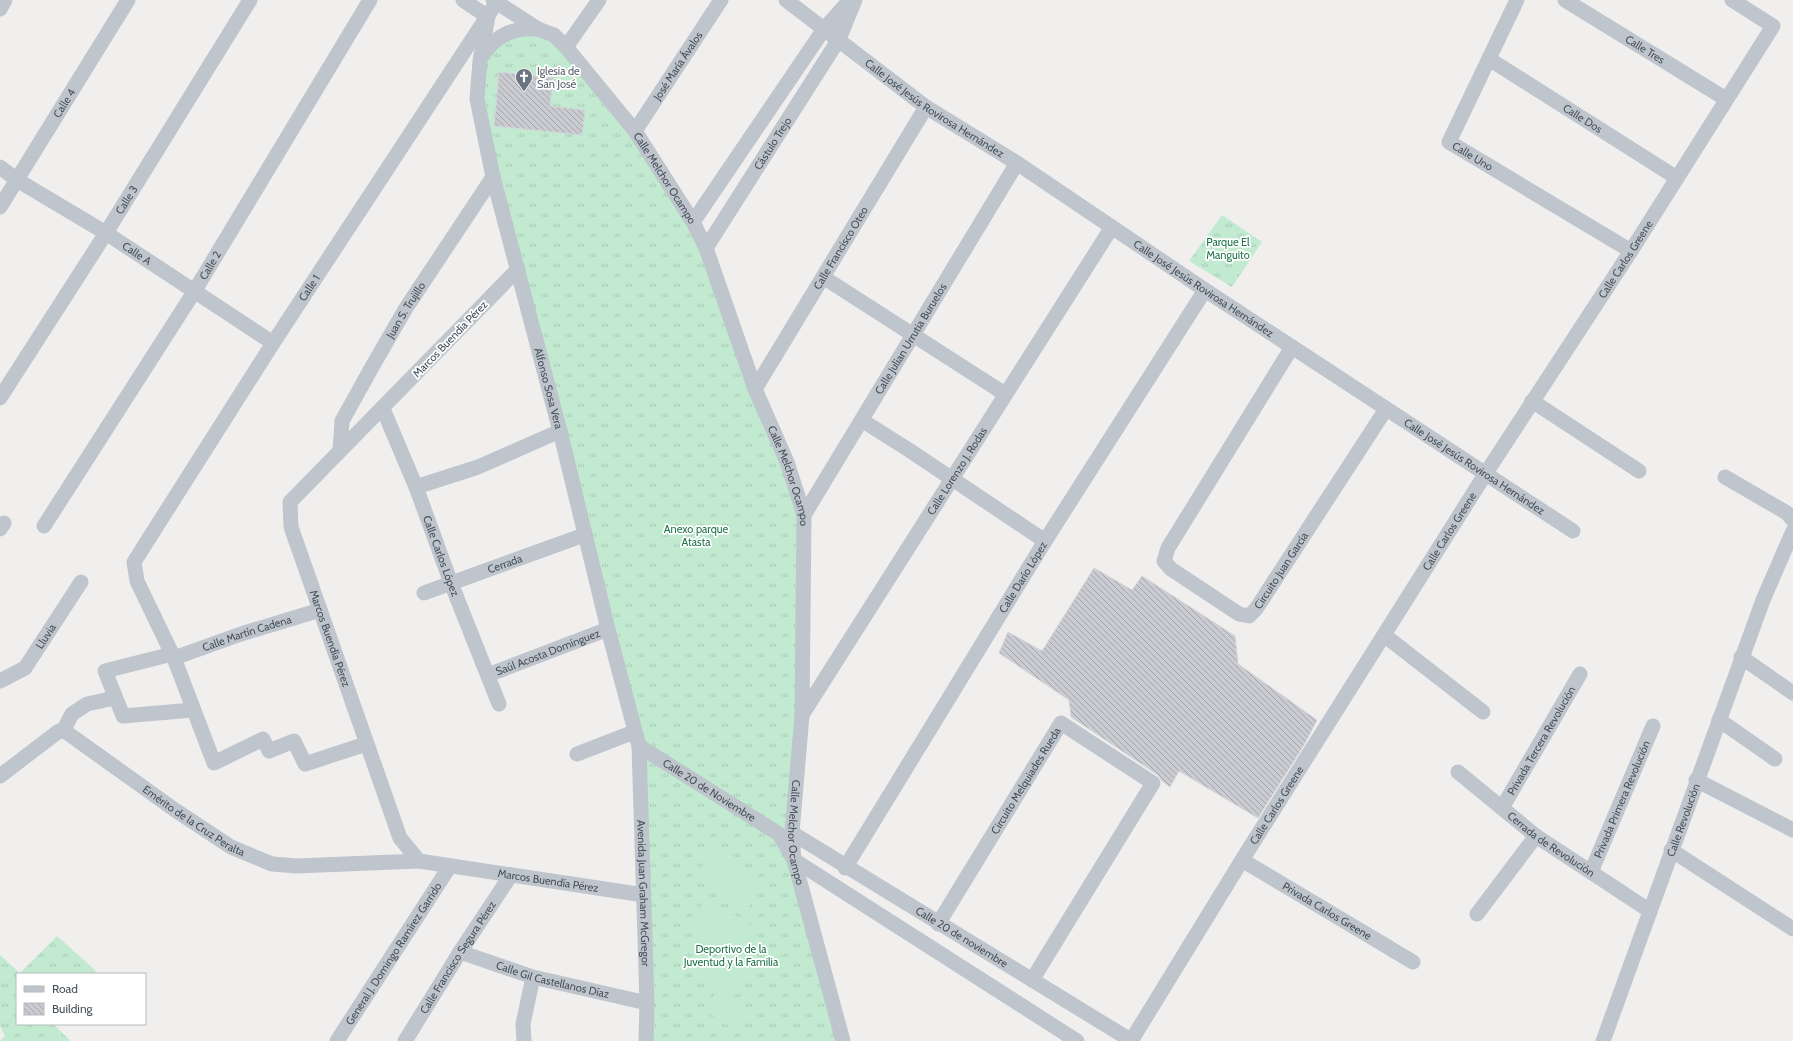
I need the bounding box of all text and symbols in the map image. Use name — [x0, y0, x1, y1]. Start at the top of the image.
street label: José María Ávalos — [650, 28, 706, 104]
street label: Calle Tres — [1623, 32, 1668, 67]
street label: Calle José Jesús Rovirosa Hernández — [862, 56, 1007, 160]
place label: Iglesia de San José — [537, 64, 580, 91]
church icon: Iglesia de San José — [514, 67, 534, 92]
street label: Calle 4 — [50, 86, 79, 120]
street label: Calle Dos — [1560, 101, 1605, 136]
street label: Cástulo Trejo — [751, 115, 794, 172]
street label: Calle Melchor Ocampo — [631, 130, 699, 226]
street label: Calle Uno — [1450, 139, 1496, 174]
street label: Calle 3 — [112, 183, 141, 217]
street label: Calle Francisco Oteo — [810, 204, 871, 292]
street label: Calle Carlos Greene — [1595, 217, 1656, 301]
park label: Parque El Manguito — [1206, 235, 1250, 262]
street label: Calle José Jesús Rovirosa Hernández — [1131, 237, 1276, 340]
street label: Calle A — [120, 239, 154, 268]
street label: Calle 2 — [196, 248, 224, 282]
street label: Calle 1 — [295, 272, 323, 304]
street label: Juan S. Trujillo — [383, 279, 428, 342]
street label: Calle Julian Urrutia Buruelos — [872, 280, 950, 397]
street label: Marcos Buendía Pérez — [410, 298, 490, 380]
street label: Alfonso Sosa Vera — [531, 346, 566, 431]
street label: Calle José Jesús Rovirosa Hernández — [1401, 415, 1548, 518]
street label: Calle Melchor Ocampo — [765, 423, 811, 526]
street label: Calle Lorenzo J. Rodas — [924, 424, 990, 518]
street label: Calle Carlos Greene — [1419, 489, 1479, 573]
street label: Calle Carlos López — [420, 514, 463, 598]
park label: Anexo parque Atasta — [664, 522, 729, 549]
street label: Circuito Juan García — [1251, 529, 1312, 612]
street label: Calle Darío López — [996, 539, 1050, 615]
street label: Cerrada — [486, 551, 525, 576]
street label: Marcos Buendía Pérez — [307, 588, 353, 689]
street label: Calle Martín Cadena — [200, 612, 294, 654]
street label: Lluvia — [32, 621, 59, 651]
street label: Saúl Acosta Domínguez — [494, 626, 602, 678]
street label: Privada Tercera Revolución — [1504, 684, 1578, 798]
street label: Circuito Melquiades Rueda — [988, 724, 1064, 837]
street label: Privada Primera Revolución — [1591, 738, 1653, 860]
street label: Calle 20 de Noviembre — [660, 756, 759, 825]
street label: Calle Carlos Greene — [1246, 763, 1307, 847]
street label: Calle Melchor Ocampo — [785, 779, 807, 886]
street label: Emérito de la Cruz Peralta — [140, 782, 248, 859]
street label: Calle Revolución — [1663, 782, 1703, 859]
street label: Cerrada de Revolución — [1505, 808, 1598, 880]
street label: Avenida Juan Graham McGregor — [634, 820, 653, 967]
street label: Marcos Buendía Pérez — [497, 866, 600, 895]
street label: Privada Carlos Greene — [1280, 879, 1375, 943]
street label: General J. Domingo Ramírez Garrido — [342, 880, 445, 1028]
street label: Calle Francisco Segura Pérez — [417, 898, 499, 1016]
street label: Calle 20 de noviembre — [913, 903, 1011, 971]
park label: Deportivo de la Juventud y la Familia — [683, 942, 779, 969]
street label: Calle Gil Castellanos Díaz — [494, 958, 611, 1001]
legend — [16, 973, 146, 1025]
text: Road — [52, 981, 78, 996]
text: Building — [52, 1001, 94, 1016]

